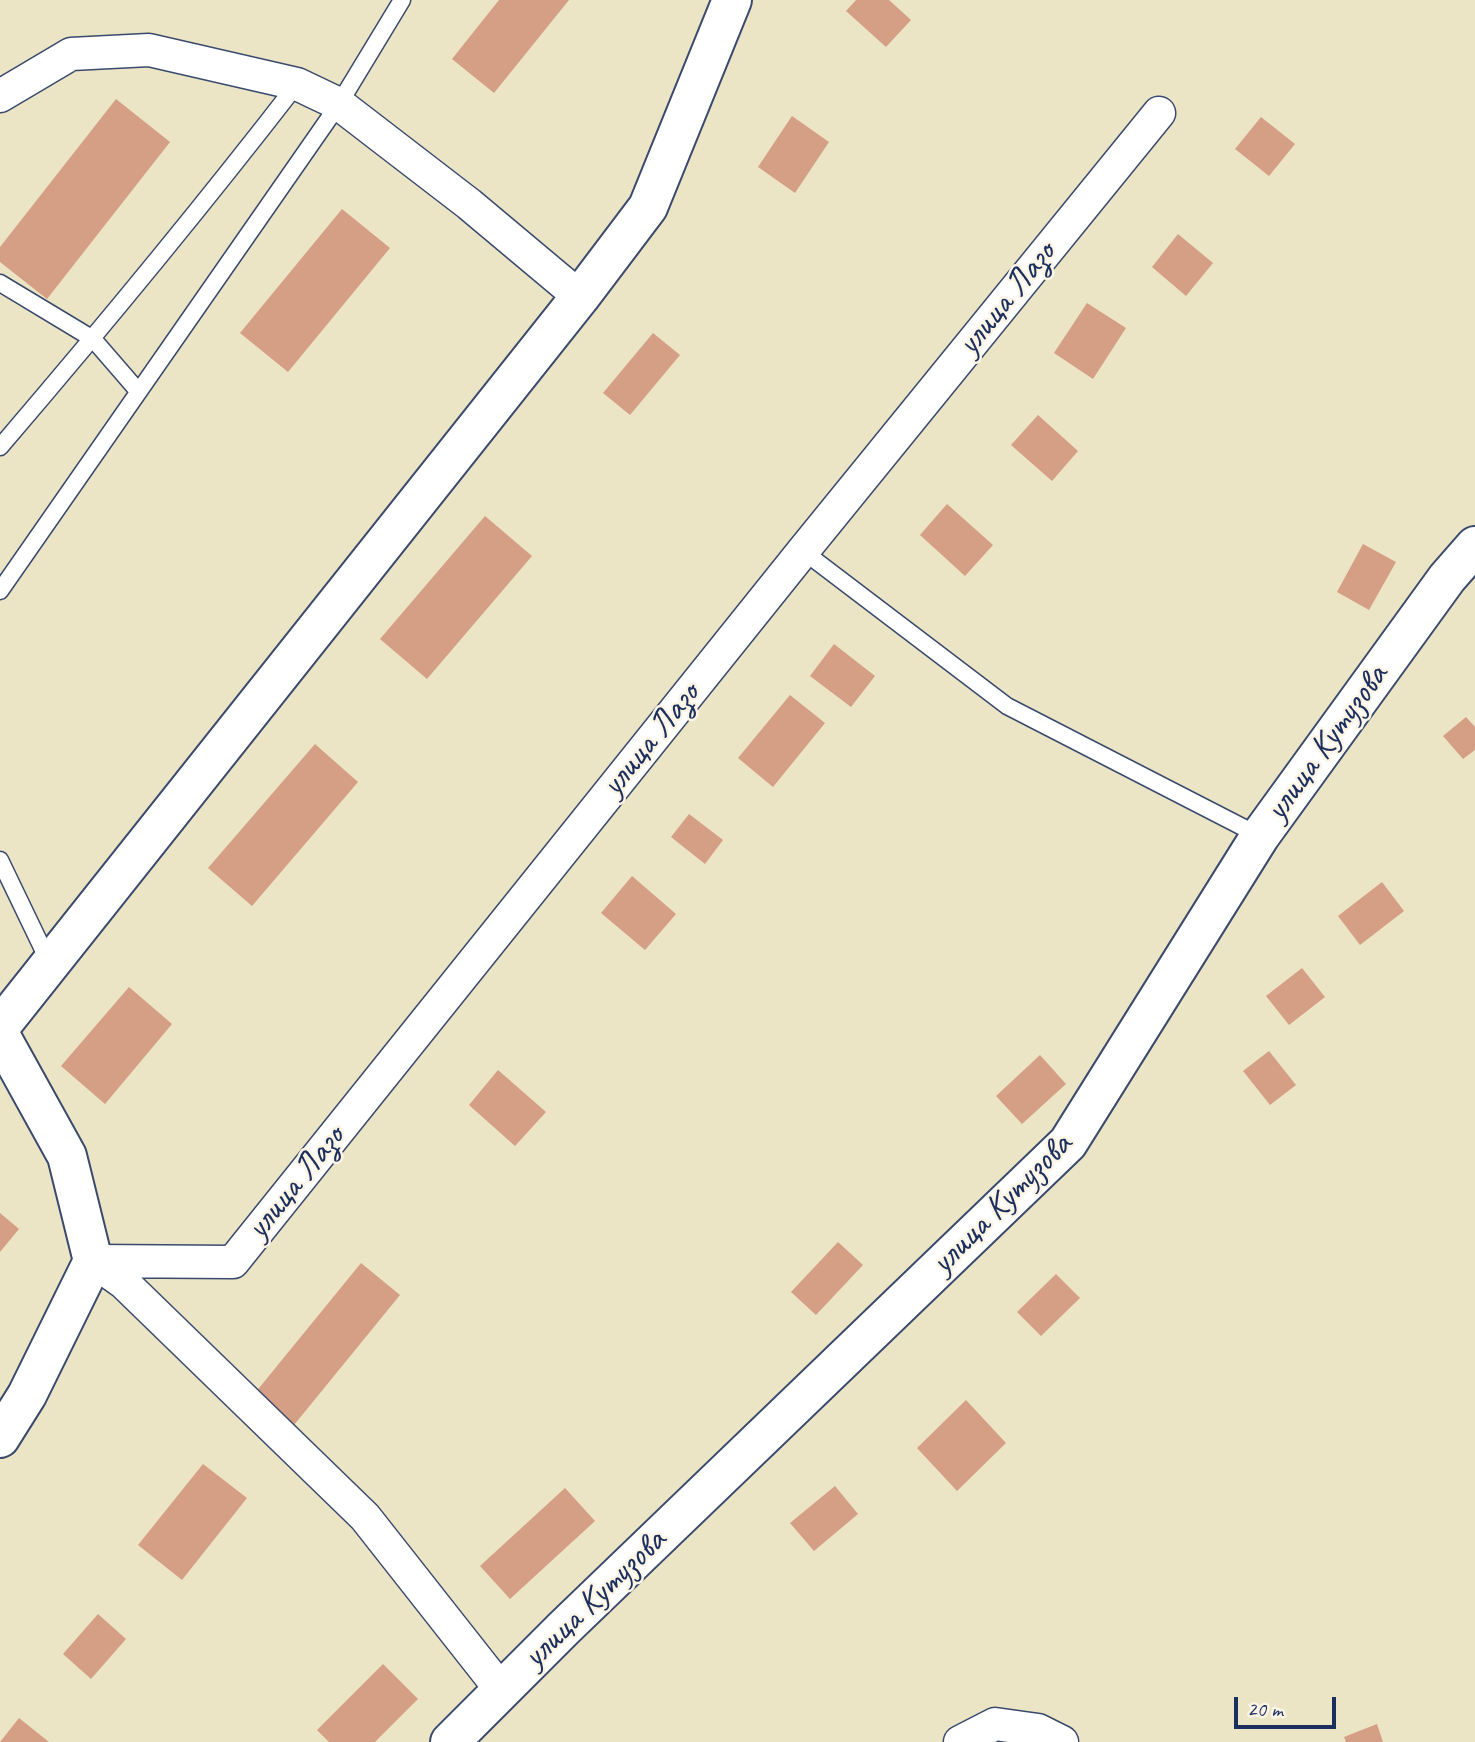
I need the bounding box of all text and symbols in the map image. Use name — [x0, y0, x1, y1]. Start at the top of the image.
street label: улица Лазо — [948, 234, 1066, 364]
street label: улица Кутузова — [1256, 657, 1398, 829]
street label: улица Лазо — [592, 675, 710, 805]
street label: улица Лазо — [237, 1118, 355, 1248]
street label: улица Кутузова — [922, 1124, 1082, 1284]
street label: улица Кутузова — [515, 1520, 675, 1678]
scale bar — [1237, 1682, 1338, 1726]
text: 20 m — [1247, 1696, 1283, 1722]

